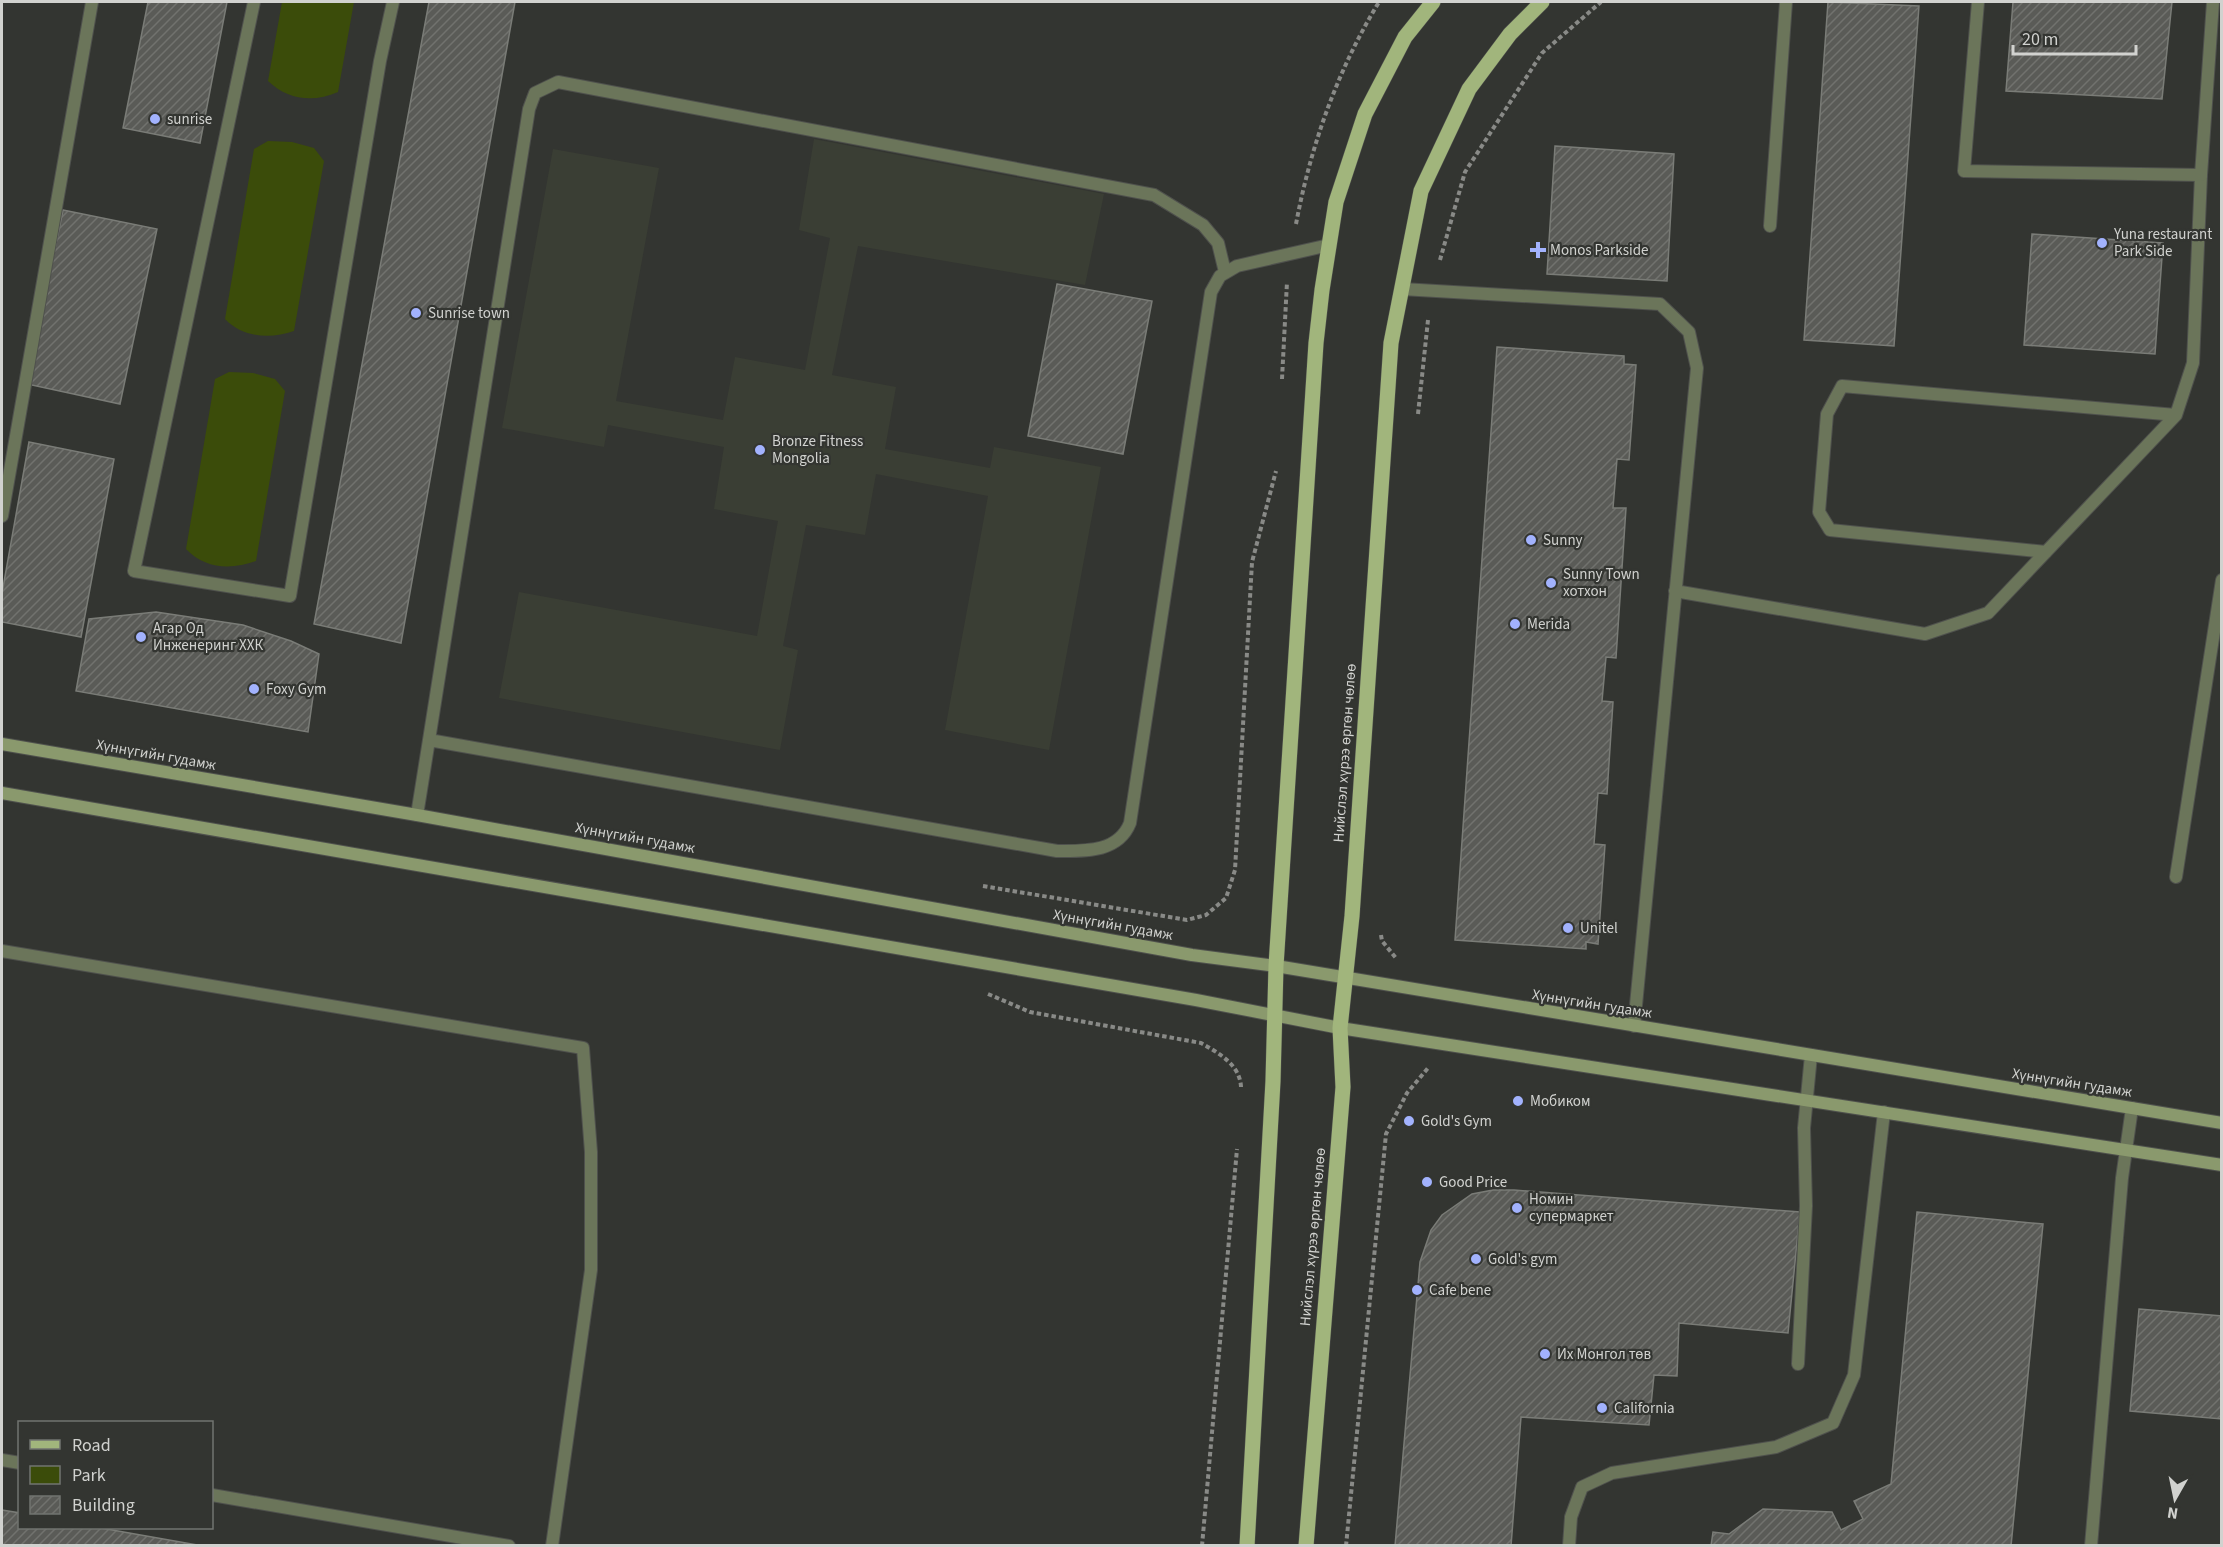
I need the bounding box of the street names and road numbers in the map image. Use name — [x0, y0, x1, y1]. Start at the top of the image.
street label: Нийслэл хүрээ өргөн чөлөө — [1328, 663, 1362, 843]
street label: Хүннүгийн гудамж — [94, 734, 218, 776]
street label: Хүннүгийн гудамж — [573, 817, 697, 859]
street label: Хүннүгийн гудамж — [1051, 904, 1175, 946]
street label: Хүннүгийн гудамж — [1530, 984, 1654, 1024]
street label: Хүннүгийн гудамж — [2010, 1063, 2134, 1103]
street label: Нийслэл хүрээ өргөн чөлөө — [1295, 1147, 1331, 1327]

